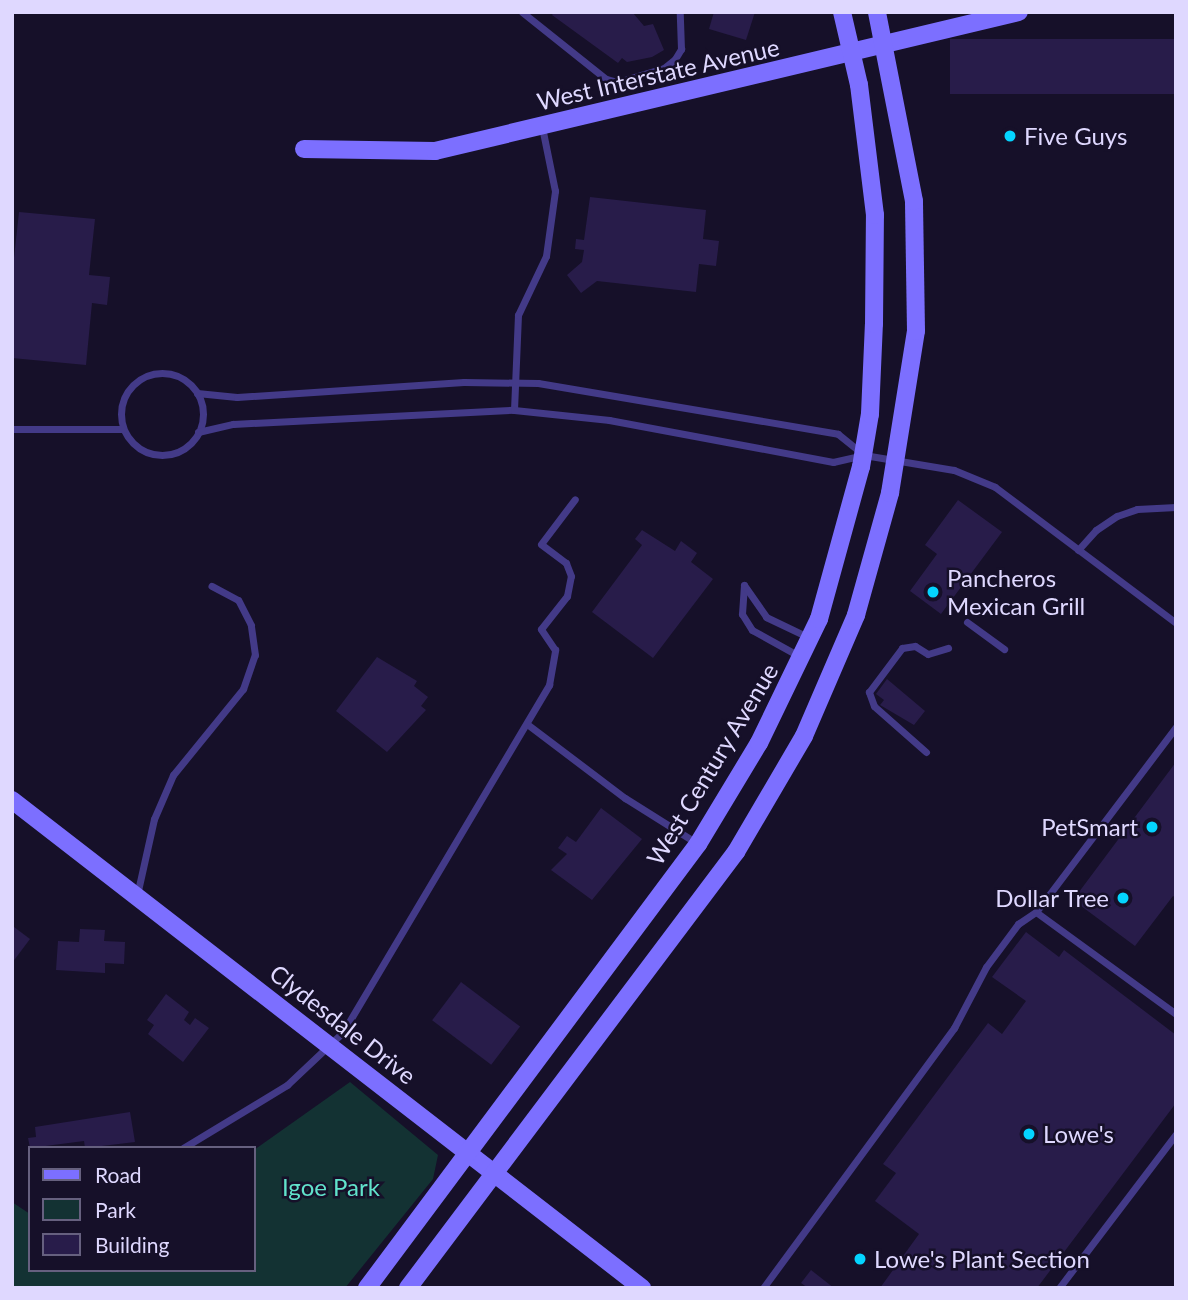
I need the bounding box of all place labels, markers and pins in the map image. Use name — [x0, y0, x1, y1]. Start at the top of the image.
place label: Five Guys — [1024, 122, 1127, 150]
marker: Five Guys — [1002, 128, 1018, 144]
place label: Pancheros Mexican Grill — [947, 564, 1085, 620]
marker: Pancheros Mexican Grill — [925, 584, 941, 600]
place label: PetSmart — [1041, 813, 1138, 841]
marker: PetSmart — [1144, 819, 1160, 835]
place label: Dollar Tree — [994, 884, 1109, 912]
marker: Dollar Tree — [1115, 890, 1131, 906]
place label: Lowe's — [1043, 1120, 1114, 1148]
marker: Lowe's — [1021, 1126, 1037, 1142]
place label: Lowe's Plant Section — [874, 1245, 1090, 1273]
marker: Lowe's Plant Section — [852, 1251, 868, 1267]

